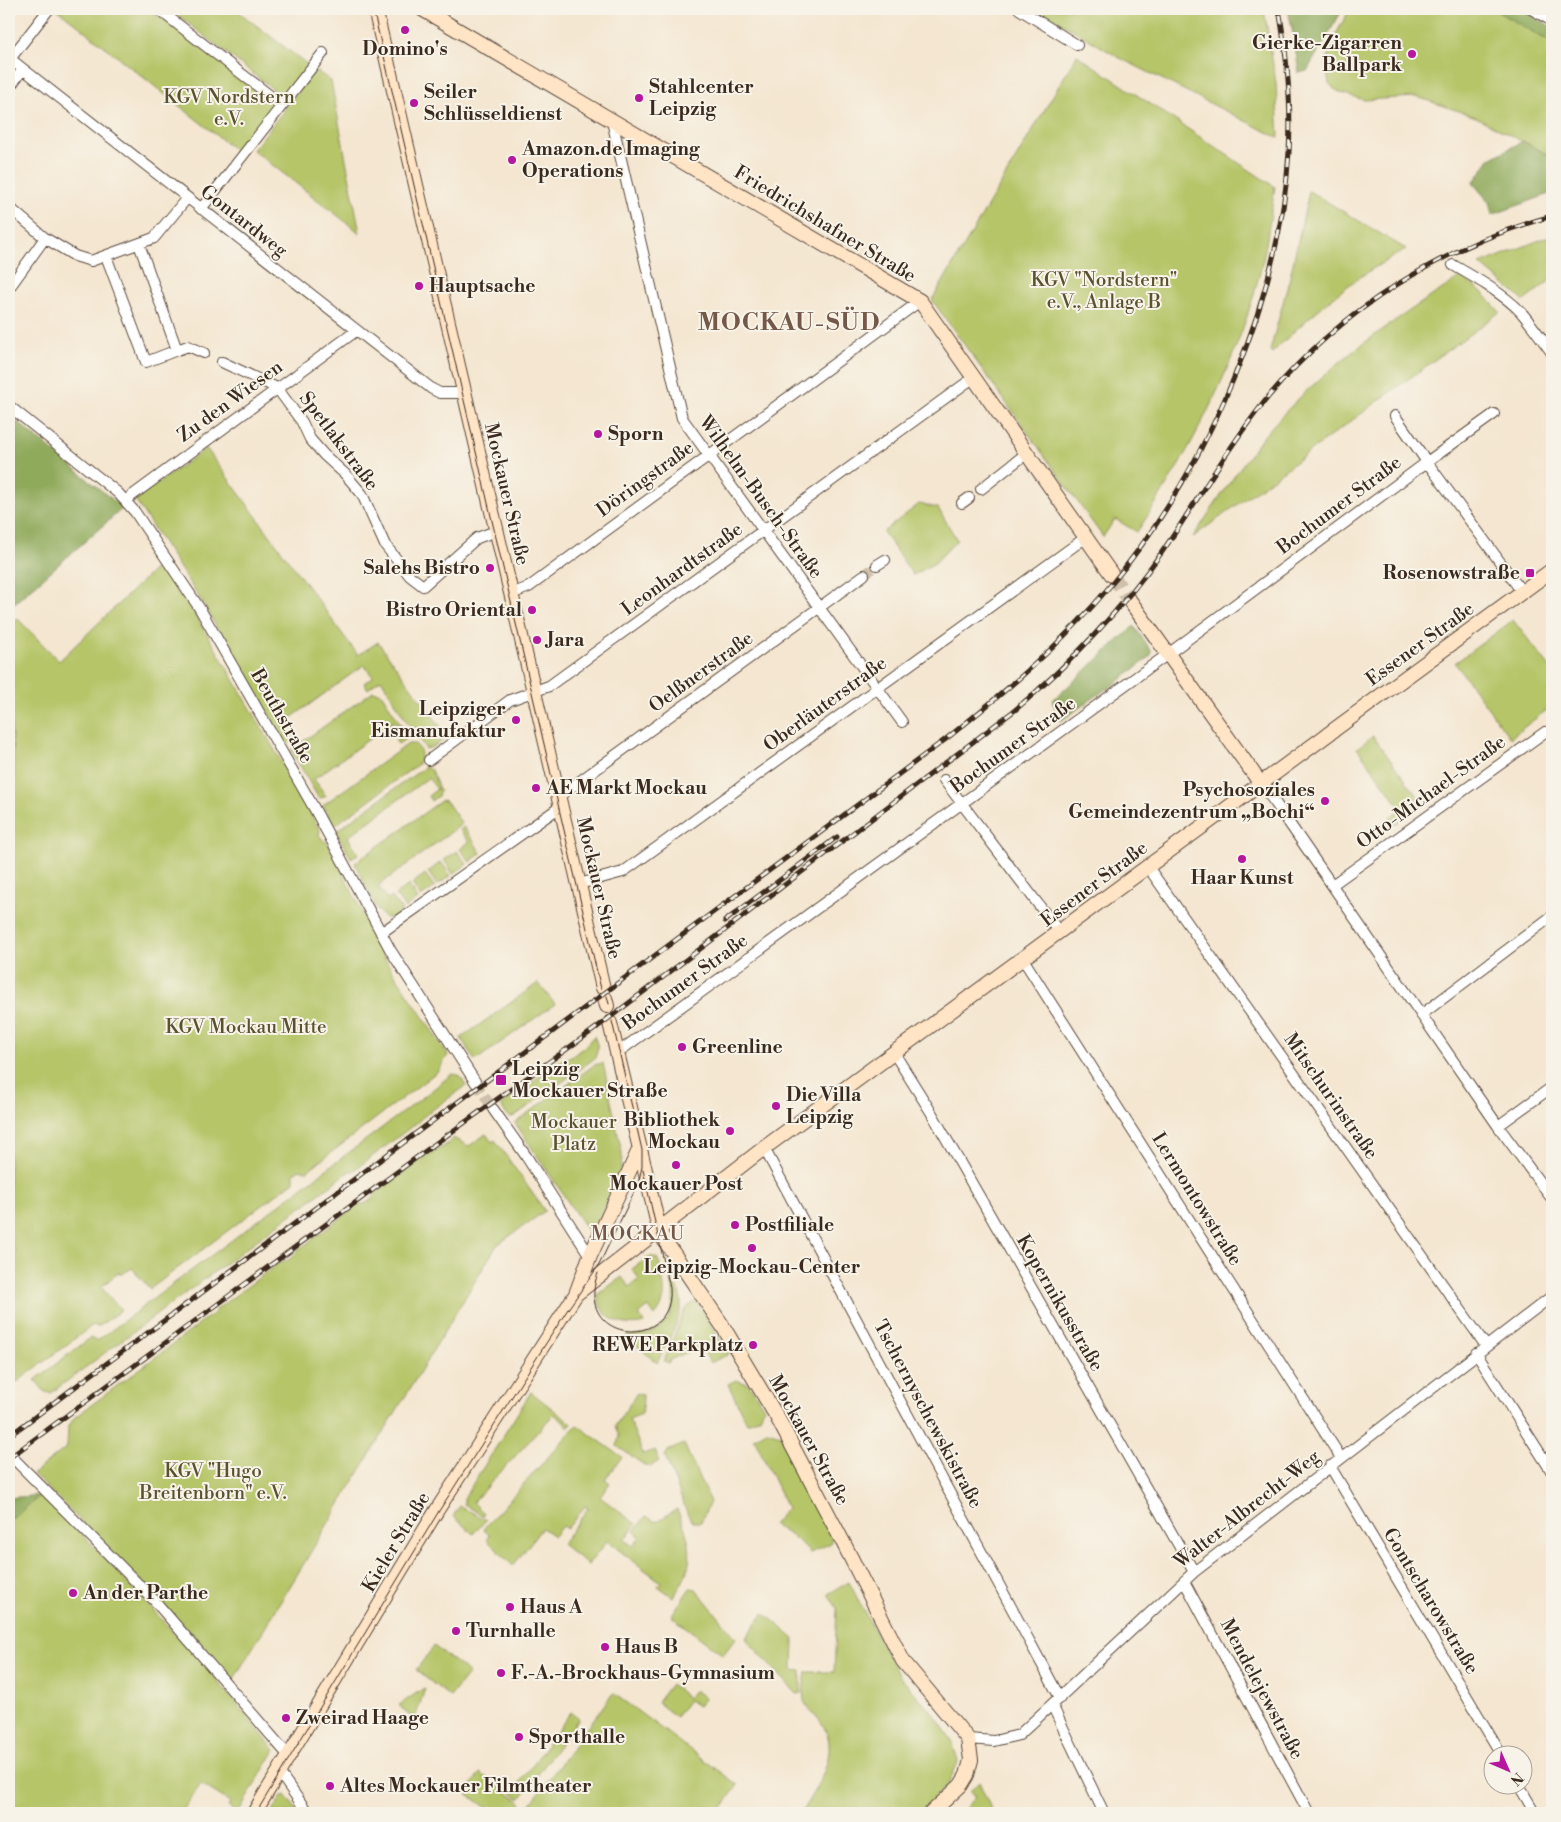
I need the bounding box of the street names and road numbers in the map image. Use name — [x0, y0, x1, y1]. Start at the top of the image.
street label: Friedrichshafner Straße — [730, 160, 920, 288]
street label: Gontardweg — [196, 179, 293, 263]
street label: Zu den Wiesen — [173, 355, 287, 447]
street label: Spetlakstraße — [294, 387, 384, 495]
street label: Wilhelm-Busch-Straße — [693, 410, 828, 583]
street label: Mockauer Straße — [479, 420, 535, 568]
street label: Döringstraße — [592, 436, 698, 522]
street label: Bochumer Straße — [1271, 450, 1406, 560]
street label: Leonhardtstraße — [617, 517, 747, 621]
street label: Essener Straße — [1361, 597, 1479, 691]
street label: Oelßnerstraße — [644, 626, 758, 718]
street label: Oberläuterstraße — [759, 651, 891, 757]
street label: Beuthstraße — [245, 664, 319, 768]
street label: Bochumer Straße — [945, 691, 1081, 799]
street label: Otto-Michael-Straße — [1352, 730, 1510, 854]
street label: Mockauer Straße — [571, 814, 627, 962]
street label: Essener Straße — [1036, 836, 1152, 932]
street label: Bochumer Straße — [617, 928, 753, 1036]
street label: Mitschurinstraße — [1278, 1028, 1384, 1164]
street label: Lermontowstraße — [1146, 1128, 1248, 1270]
street label: Kopernikusstraße — [1011, 1230, 1109, 1376]
street label: Tschernyschewskistraße — [868, 1316, 988, 1512]
street label: Mockauer Straße — [763, 1371, 855, 1509]
street label: Walter-Albrecht-Weg — [1168, 1444, 1325, 1574]
street label: Kieler Straße — [357, 1488, 435, 1596]
street label: Gontscharowstraße — [1378, 1524, 1484, 1678]
street label: Mendelejewstraße — [1215, 1615, 1309, 1763]

